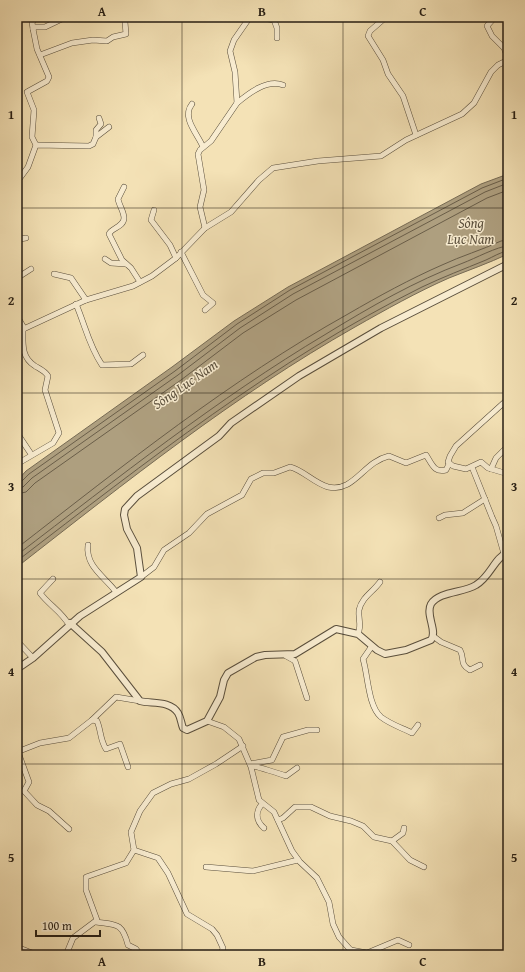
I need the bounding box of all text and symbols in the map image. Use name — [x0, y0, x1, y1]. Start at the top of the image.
text: A — [98, 2, 107, 21]
text: B — [258, 2, 266, 21]
text: C — [419, 2, 427, 21]
text: 1 — [8, 105, 14, 124]
text: 1 — [511, 105, 517, 124]
water label: Sông Lục Nam — [446, 213, 495, 249]
text: 2 — [8, 291, 15, 310]
text: 2 — [511, 291, 518, 310]
water label: Sông Lục Nam — [148, 354, 222, 414]
text: 3 — [8, 477, 14, 496]
text: 3 — [511, 477, 517, 496]
text: 4 — [8, 662, 15, 681]
text: 4 — [511, 662, 518, 681]
text: 5 — [8, 848, 15, 867]
text: 5 — [511, 848, 518, 867]
scale bar — [36, 912, 100, 938]
text: 100 m — [42, 917, 72, 934]
text: A — [98, 952, 107, 971]
text: B — [258, 952, 266, 971]
text: C — [419, 952, 427, 971]

